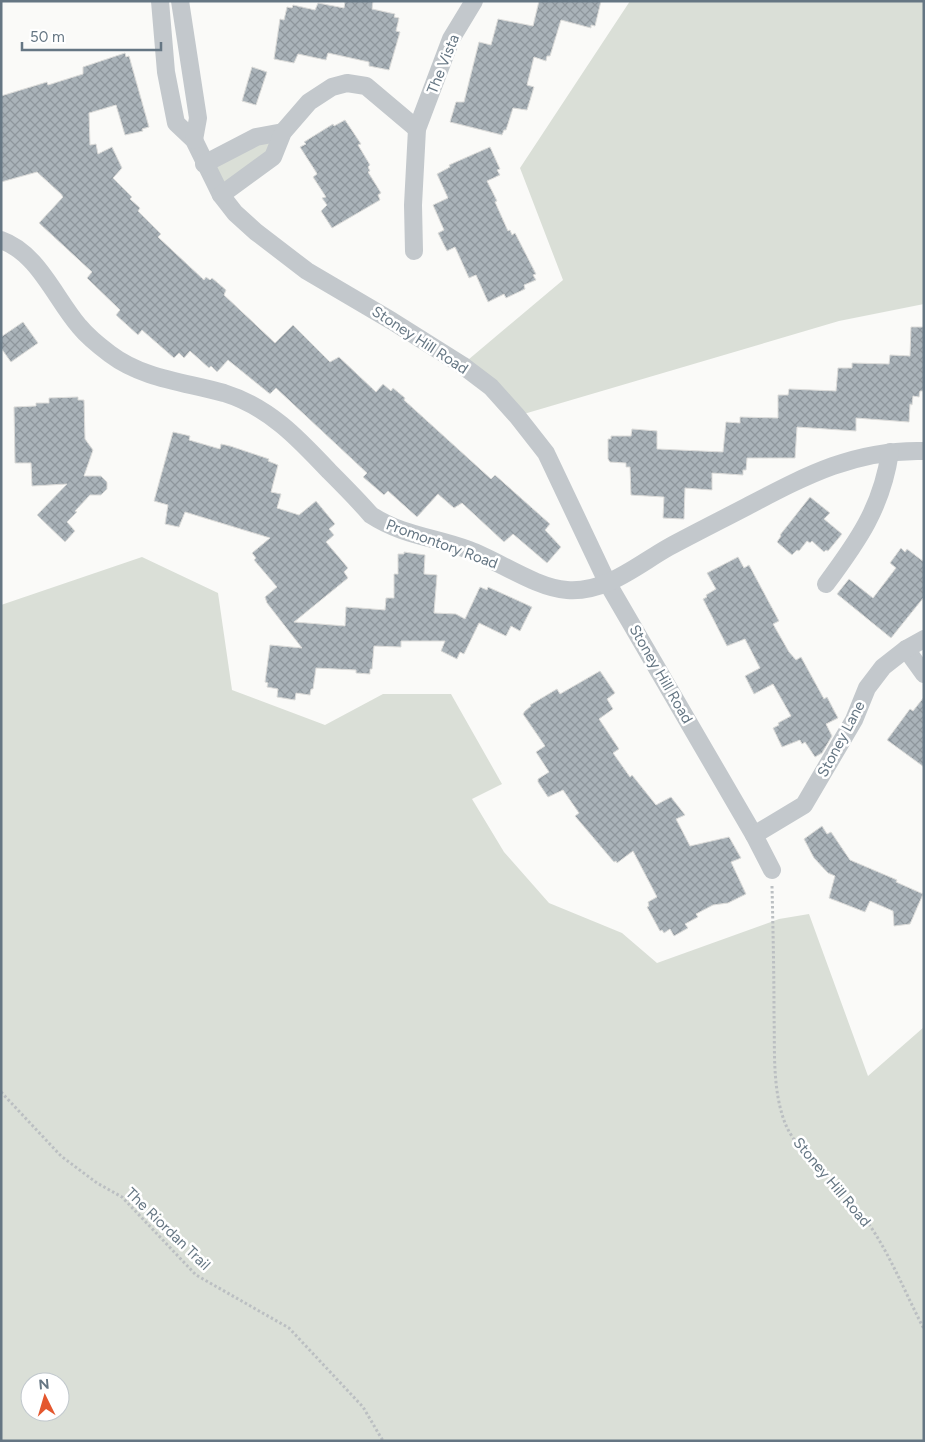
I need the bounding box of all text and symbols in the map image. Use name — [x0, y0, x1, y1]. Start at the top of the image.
scale bar — [22, 20, 161, 52]
text: 50 m — [30, 28, 65, 46]
street label: The Vista — [423, 32, 463, 96]
street label: Stoney Hill Road — [369, 302, 471, 378]
street label: Promontory Road — [384, 515, 500, 573]
street label: Stoney Hill Road — [625, 621, 697, 727]
street label: Stoney Lane — [813, 698, 869, 780]
street label: Stoney Hill Road — [789, 1134, 875, 1230]
street label: The Riordan Trail — [122, 1184, 214, 1274]
north arrow — [20, 1372, 70, 1422]
text: N — [38, 1376, 50, 1393]

